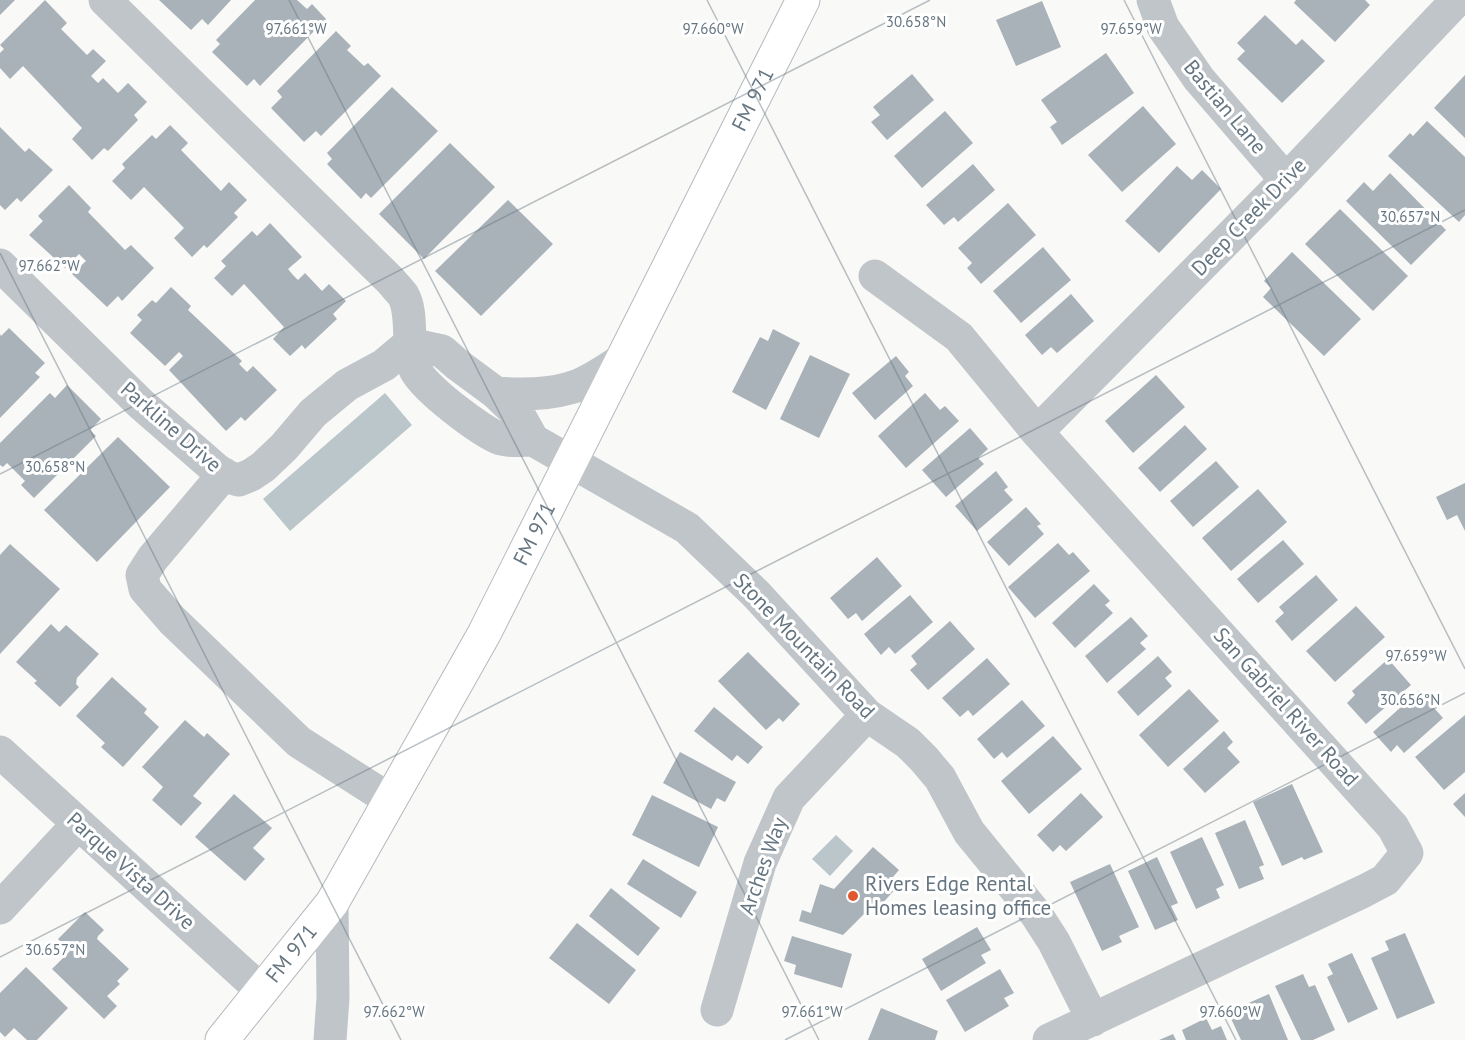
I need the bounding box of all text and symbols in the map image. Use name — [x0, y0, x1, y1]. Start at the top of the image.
text: 30.658°N — [886, 12, 946, 31]
text: 97.661°W — [265, 19, 327, 38]
text: 97.660°W — [682, 19, 744, 38]
text: 97.659°W — [1100, 19, 1162, 38]
street label: Bastian Lane — [1178, 54, 1273, 159]
street label: FM 971 — [725, 63, 780, 135]
street label: Deep Creek Drive — [1186, 152, 1312, 281]
text: 30.657°N — [1380, 207, 1440, 226]
text: 97.662°W — [18, 256, 80, 275]
street label: Parkline Drive — [115, 375, 227, 478]
text: 30.658°N — [25, 457, 85, 476]
street label: FM 971 — [507, 497, 561, 570]
street label: Stone Mountain Road — [728, 567, 881, 724]
street label: San Gabriel River Road — [1208, 622, 1365, 792]
text: 97.659°W — [1385, 646, 1447, 665]
text: 30.656°N — [1380, 690, 1440, 709]
street label: Parque Vista Drive — [62, 806, 201, 935]
street label: Arches Way — [732, 813, 793, 918]
place label: Rivers Edge Rental Homes leasing office — [865, 870, 1051, 921]
marker: Rivers Edge Rental Homes leasing office — [846, 889, 860, 903]
street label: FM 971 — [259, 918, 323, 988]
text: 30.657°N — [25, 940, 85, 959]
text: 97.662°W — [363, 1002, 425, 1021]
text: 97.661°W — [781, 1002, 843, 1021]
text: 97.660°W — [1199, 1002, 1261, 1021]

